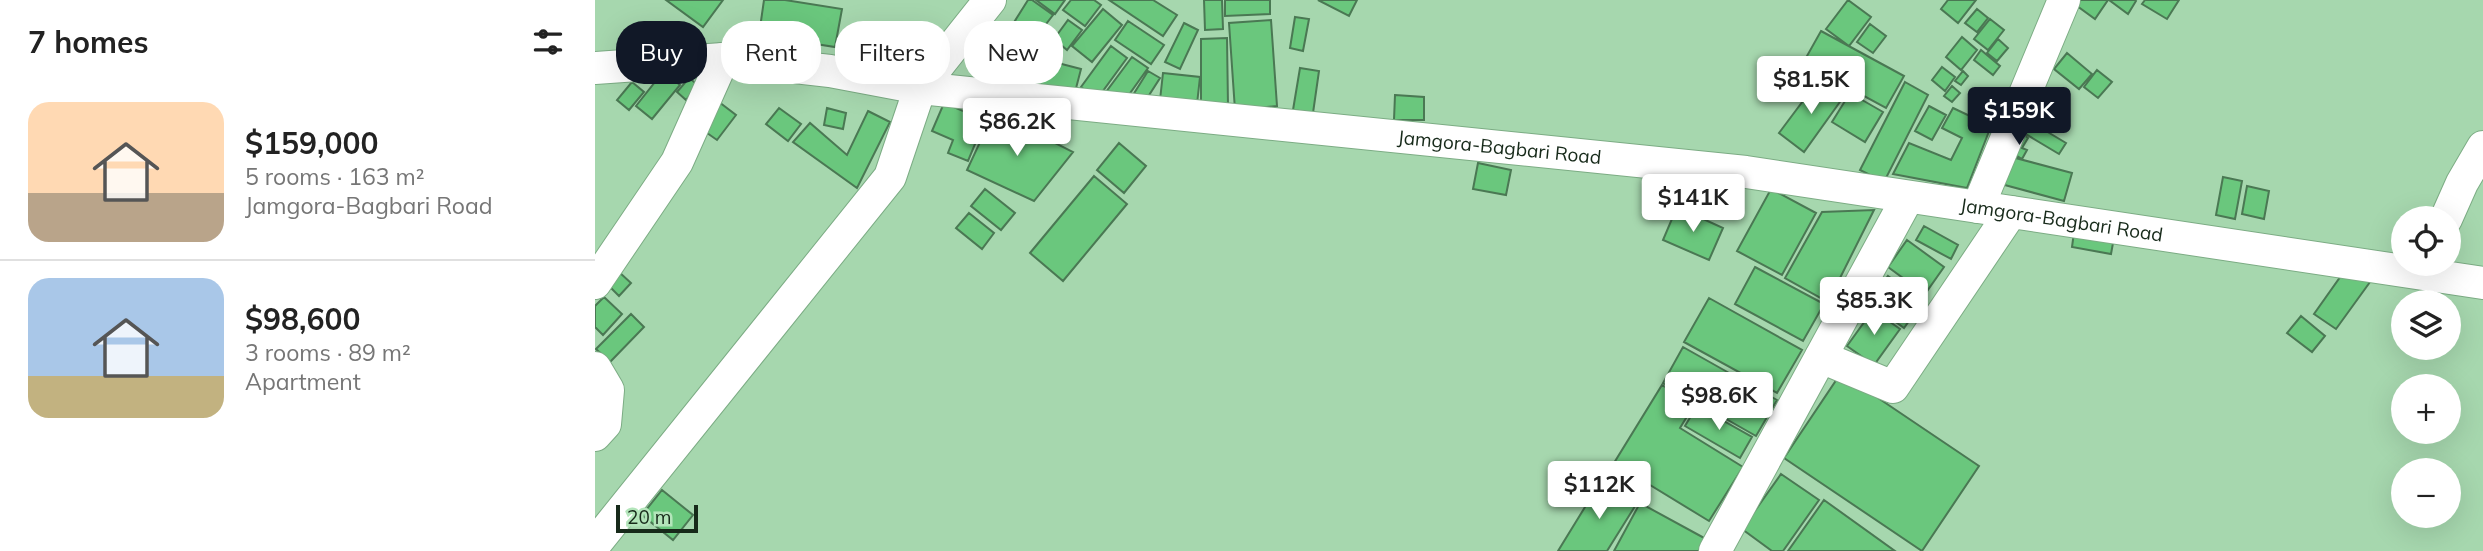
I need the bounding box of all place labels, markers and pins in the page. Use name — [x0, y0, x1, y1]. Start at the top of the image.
pin: $81.5K — [1754, 57, 1868, 116]
pin: $159K — [1970, 88, 2068, 147]
pin: $86.2K — [960, 99, 1074, 158]
pin: $141K — [1644, 174, 1742, 234]
pin: $85.3K — [1817, 278, 1931, 337]
pin: $98.6K — [1662, 372, 1776, 432]
pin: $112K — [1550, 462, 1648, 521]

